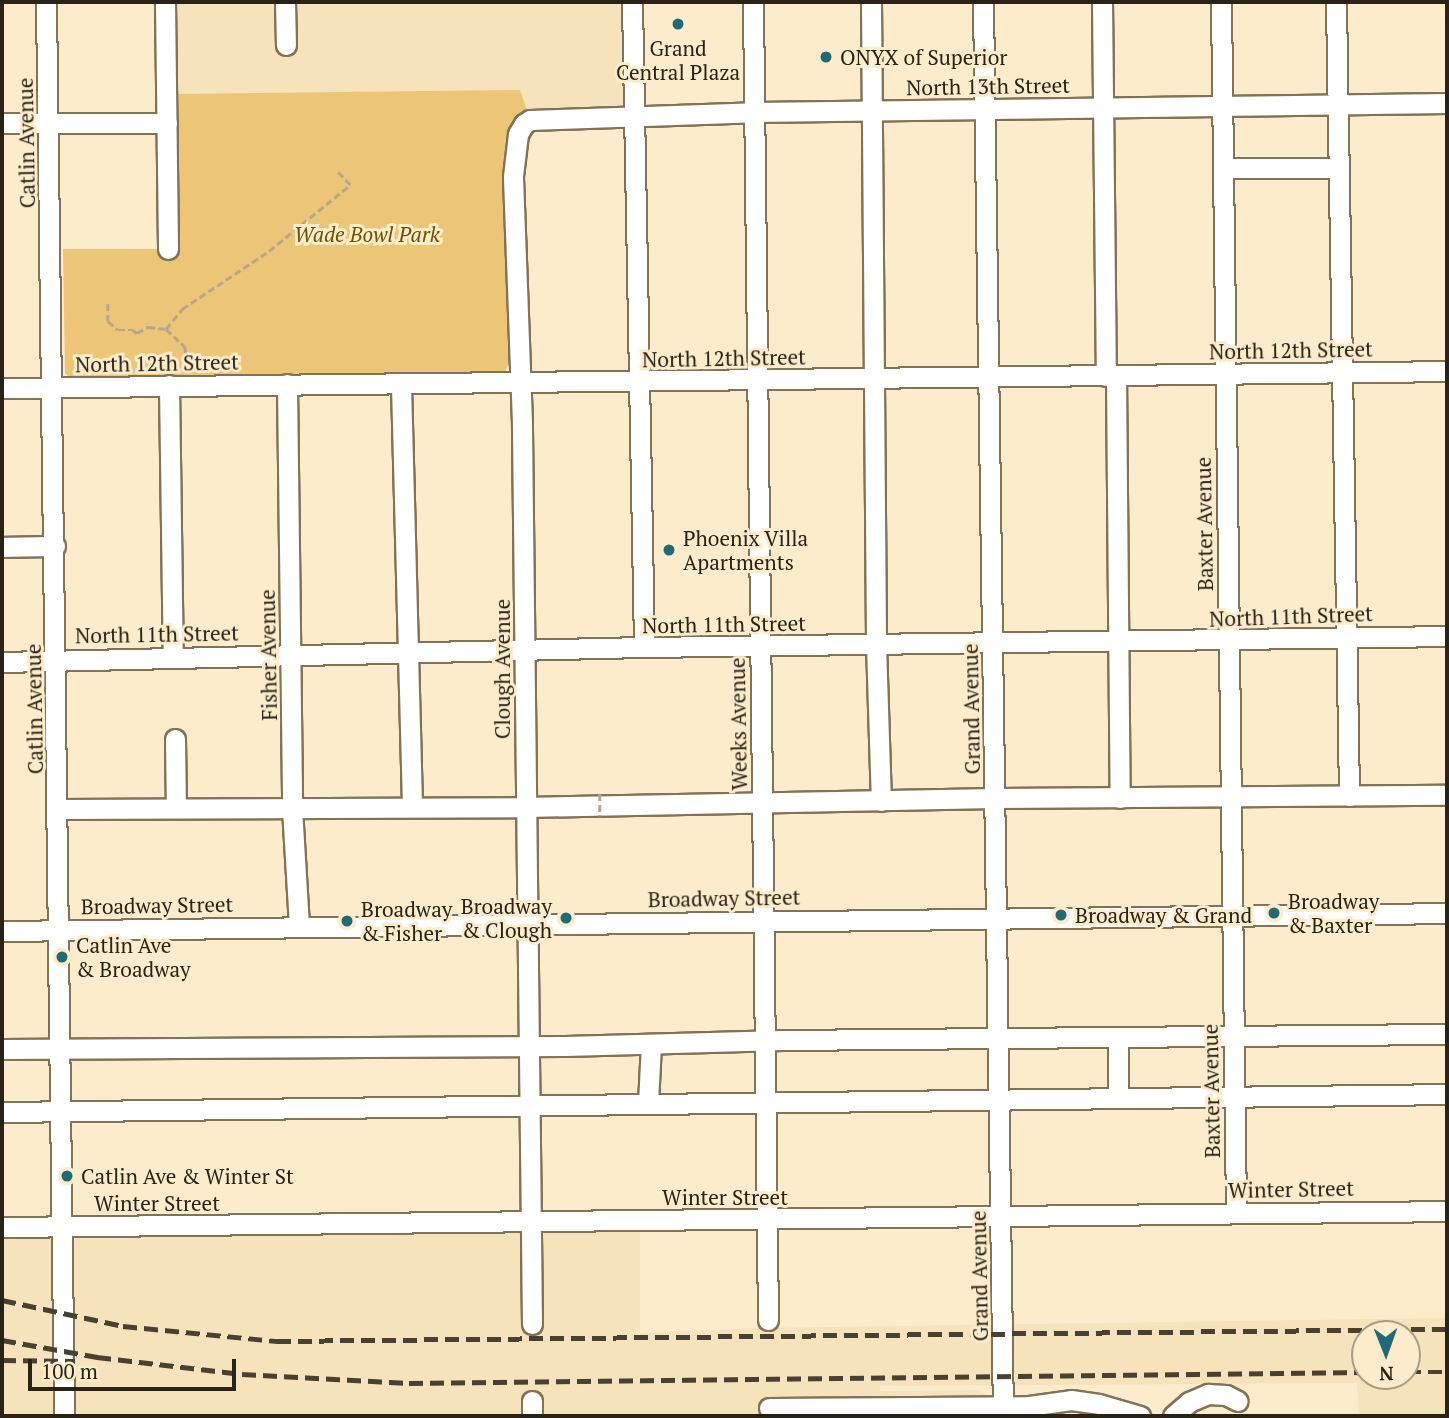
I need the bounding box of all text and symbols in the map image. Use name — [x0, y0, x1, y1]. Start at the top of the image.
marker: Grand Central Plaza — [670, 16, 686, 32]
place label: Grand Central Plaza — [616, 35, 740, 85]
place label: ONYX of Superior — [840, 44, 1007, 70]
marker: ONYX of Superior — [818, 49, 834, 65]
street label: North 13th Street — [906, 72, 1070, 100]
street label: Catlin Avenue — [12, 77, 40, 209]
park label: Wade Bowl Park — [294, 221, 440, 247]
street label: North 12th Street — [1209, 336, 1373, 364]
street label: North 12th Street — [642, 344, 806, 372]
street label: North 12th Street — [75, 349, 239, 377]
street label: Baxter Avenue — [1190, 456, 1218, 592]
place label: Phoenix Villa Apartments — [683, 525, 809, 575]
marker: Phoenix Villa Apartments — [661, 542, 677, 558]
street label: Fisher Avenue — [254, 589, 282, 721]
street label: Clough Avenue — [489, 599, 515, 739]
street label: North 11th Street — [1209, 601, 1373, 631]
street label: North 11th Street — [642, 610, 806, 638]
street label: North 11th Street — [75, 620, 239, 648]
street label: Catlin Avenue — [20, 643, 48, 775]
street label: Grand Avenue — [957, 643, 985, 775]
street label: Weeks Avenue — [724, 657, 752, 791]
street label: Broadway Street — [648, 884, 800, 912]
place label: Broadway & Baxter — [1288, 888, 1379, 938]
street label: Broadway Street — [81, 891, 233, 919]
place label: Broadway & Clough — [461, 893, 552, 943]
place label: Broadway & Fisher — [361, 896, 452, 946]
place label: Broadway & Grand — [1075, 902, 1252, 928]
marker: Broadway & Baxter — [1266, 905, 1282, 921]
marker: Broadway & Grand — [1053, 907, 1069, 923]
marker: Broadway & Clough — [558, 910, 574, 926]
marker: Broadway & Fisher — [339, 913, 355, 929]
place label: Catlin Ave & Broadway — [76, 932, 191, 982]
marker: Catlin Ave & Broadway — [54, 949, 70, 965]
street label: Baxter Avenue — [1197, 1023, 1225, 1159]
place label: Catlin Ave & Winter St — [81, 1163, 294, 1189]
marker: Catlin Ave & Winter St — [59, 1168, 75, 1184]
street label: Winter Street — [1228, 1175, 1354, 1203]
street label: Winter Street — [662, 1184, 788, 1210]
street label: Winter Street — [94, 1190, 220, 1216]
street label: Grand Avenue — [965, 1210, 993, 1342]
north arrow — [1351, 1320, 1421, 1390]
scale bar — [32, 1344, 240, 1388]
text: 100 m — [41, 1357, 98, 1385]
text: N — [1379, 1362, 1394, 1387]

